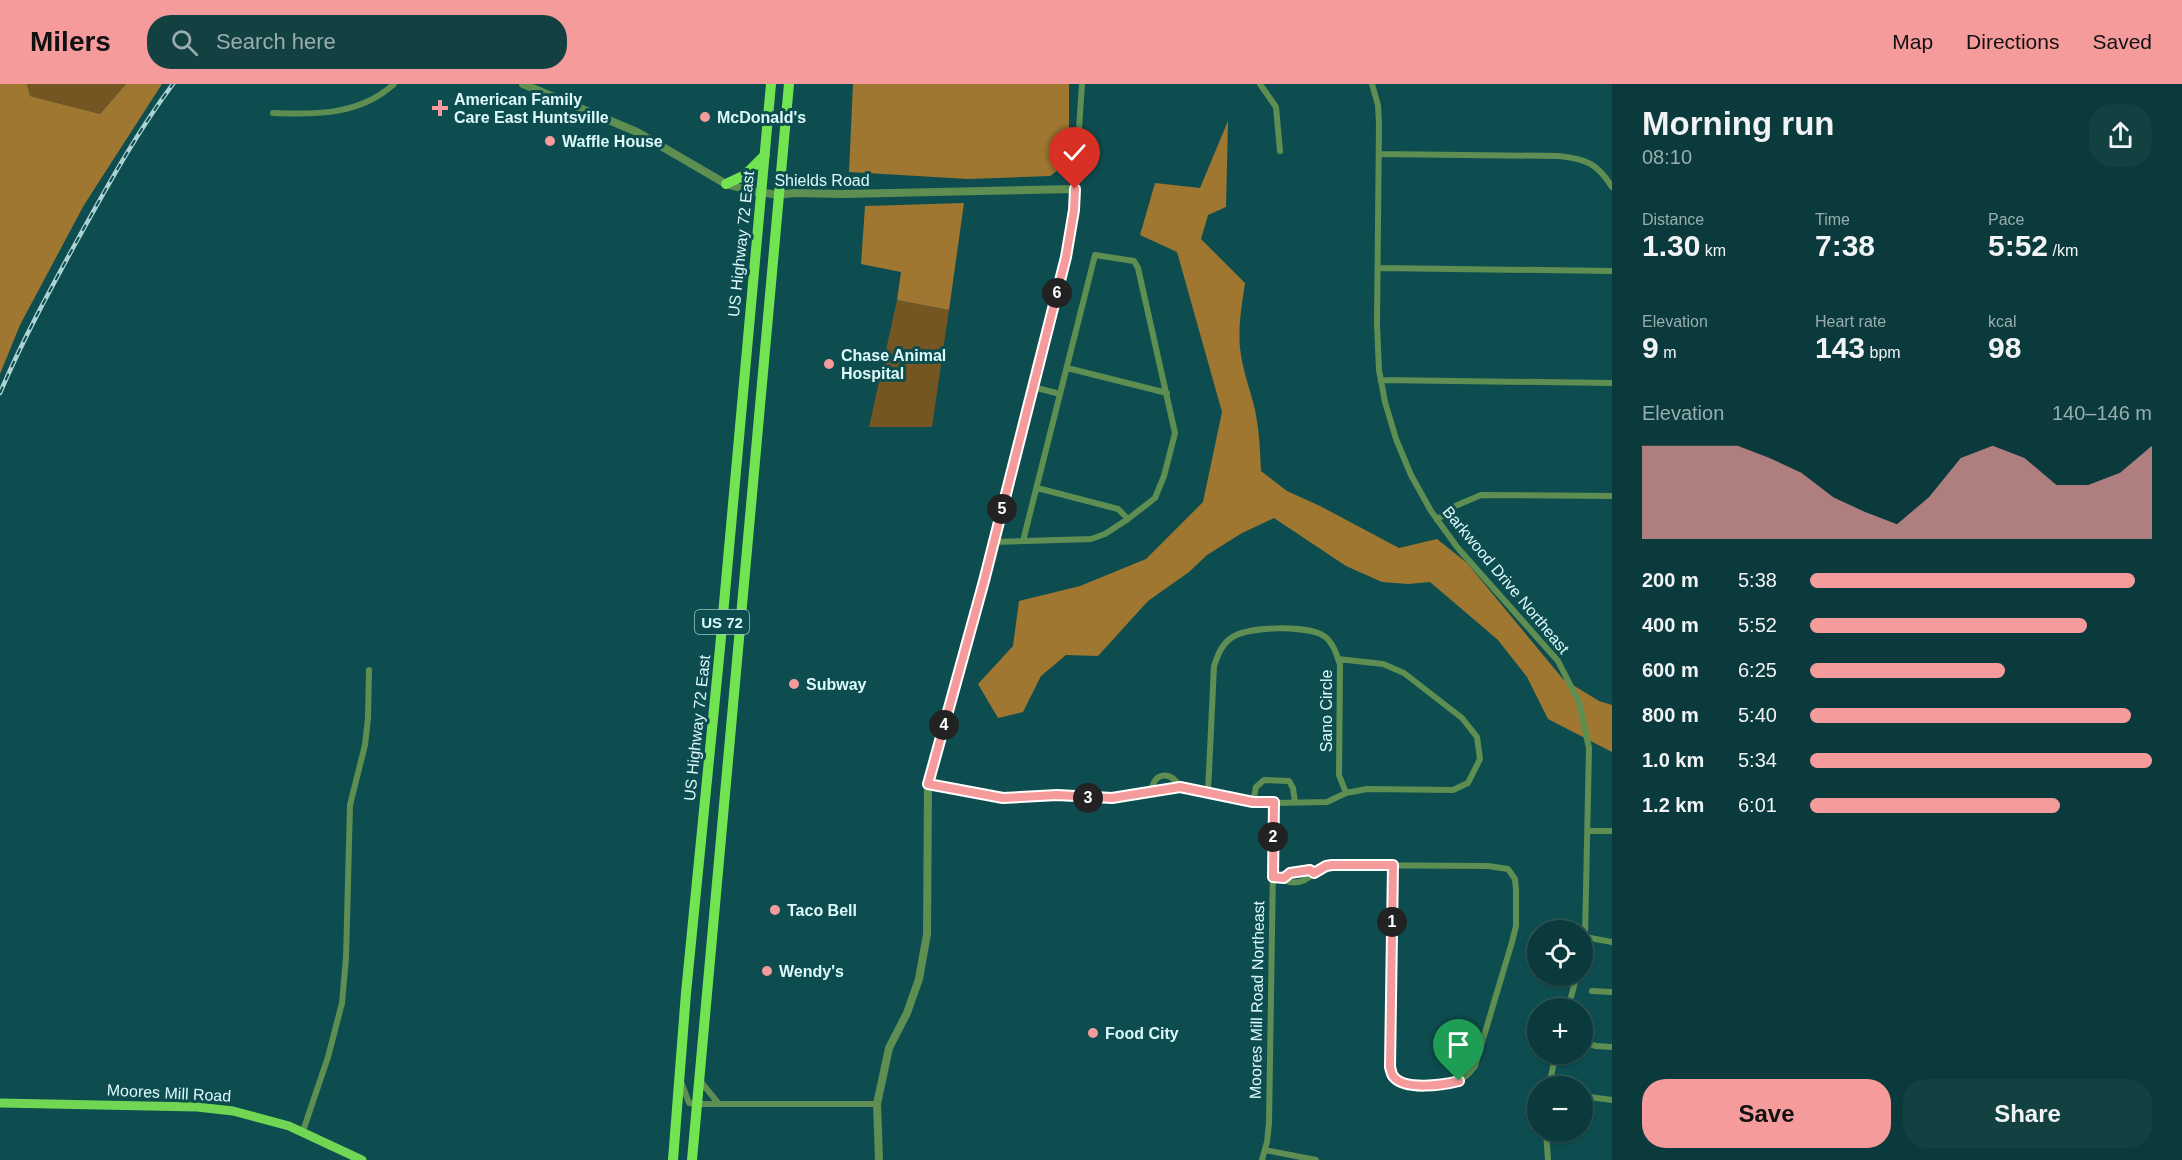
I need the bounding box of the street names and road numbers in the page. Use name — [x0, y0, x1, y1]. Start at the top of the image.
street label: US Highway 72 East — [725, 170, 757, 318]
street label: Shields Road — [774, 172, 870, 189]
street label: Barkwood Drive Northeast — [1439, 503, 1573, 657]
road number: US 72 — [695, 610, 749, 634]
street label: US Highway 72 East — [681, 654, 713, 802]
street label: Sano Circle — [1318, 670, 1335, 752]
street label: Moores Mill Road Northeast — [1247, 900, 1267, 1099]
street label: Moores Mill Road — [106, 1081, 232, 1105]

